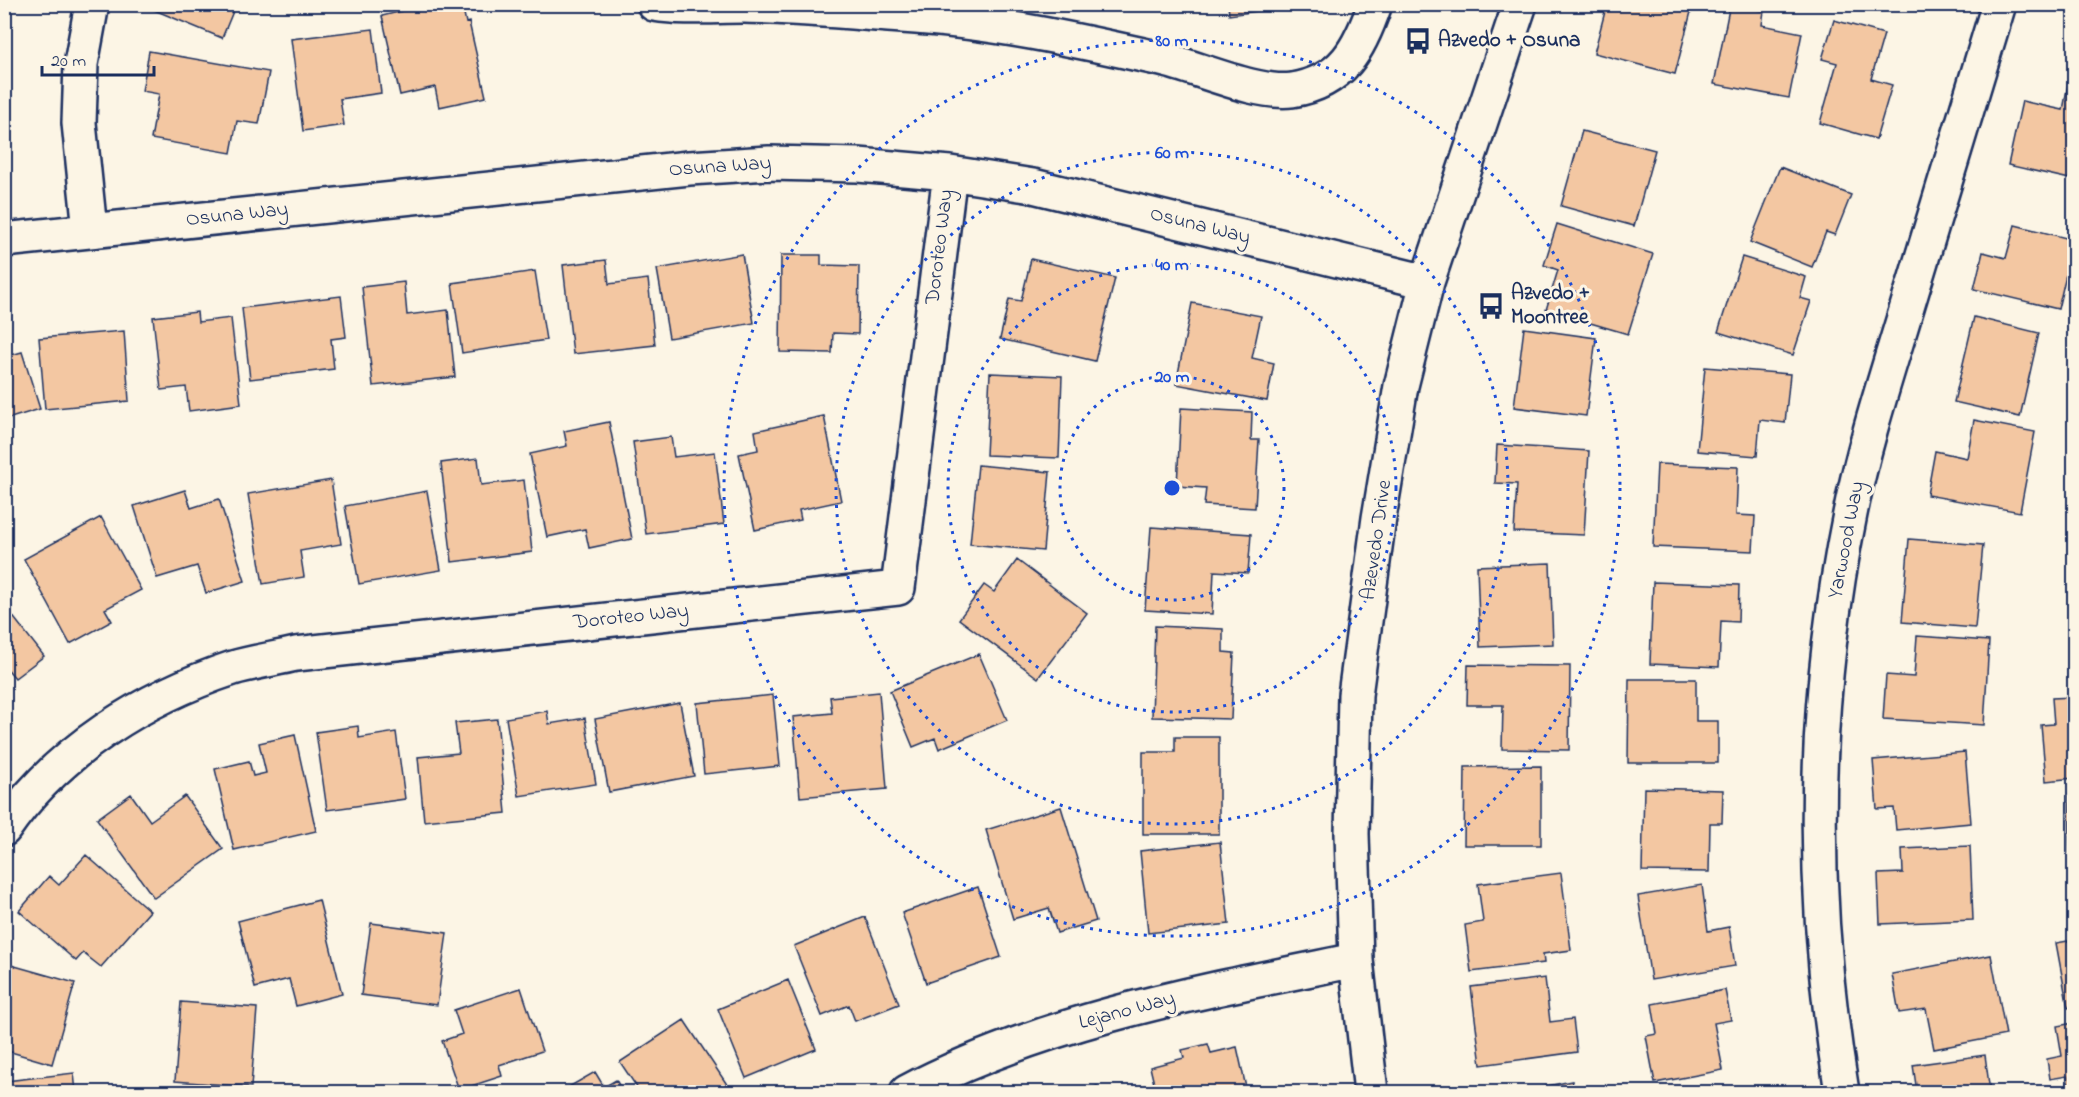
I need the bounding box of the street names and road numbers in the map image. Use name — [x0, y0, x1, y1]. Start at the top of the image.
street label: Osuna Way — [668, 148, 772, 188]
street label: Doroteo Way — [918, 188, 964, 307]
street label: Osuna Way — [184, 195, 290, 237]
street label: Osuna Way — [1146, 199, 1253, 255]
street label: Azevedo Drive — [1354, 477, 1400, 602]
street label: Yarwood Way — [1821, 479, 1875, 602]
street label: Doroteo Way — [571, 596, 690, 640]
street label: Lejano Way — [1076, 984, 1179, 1040]

